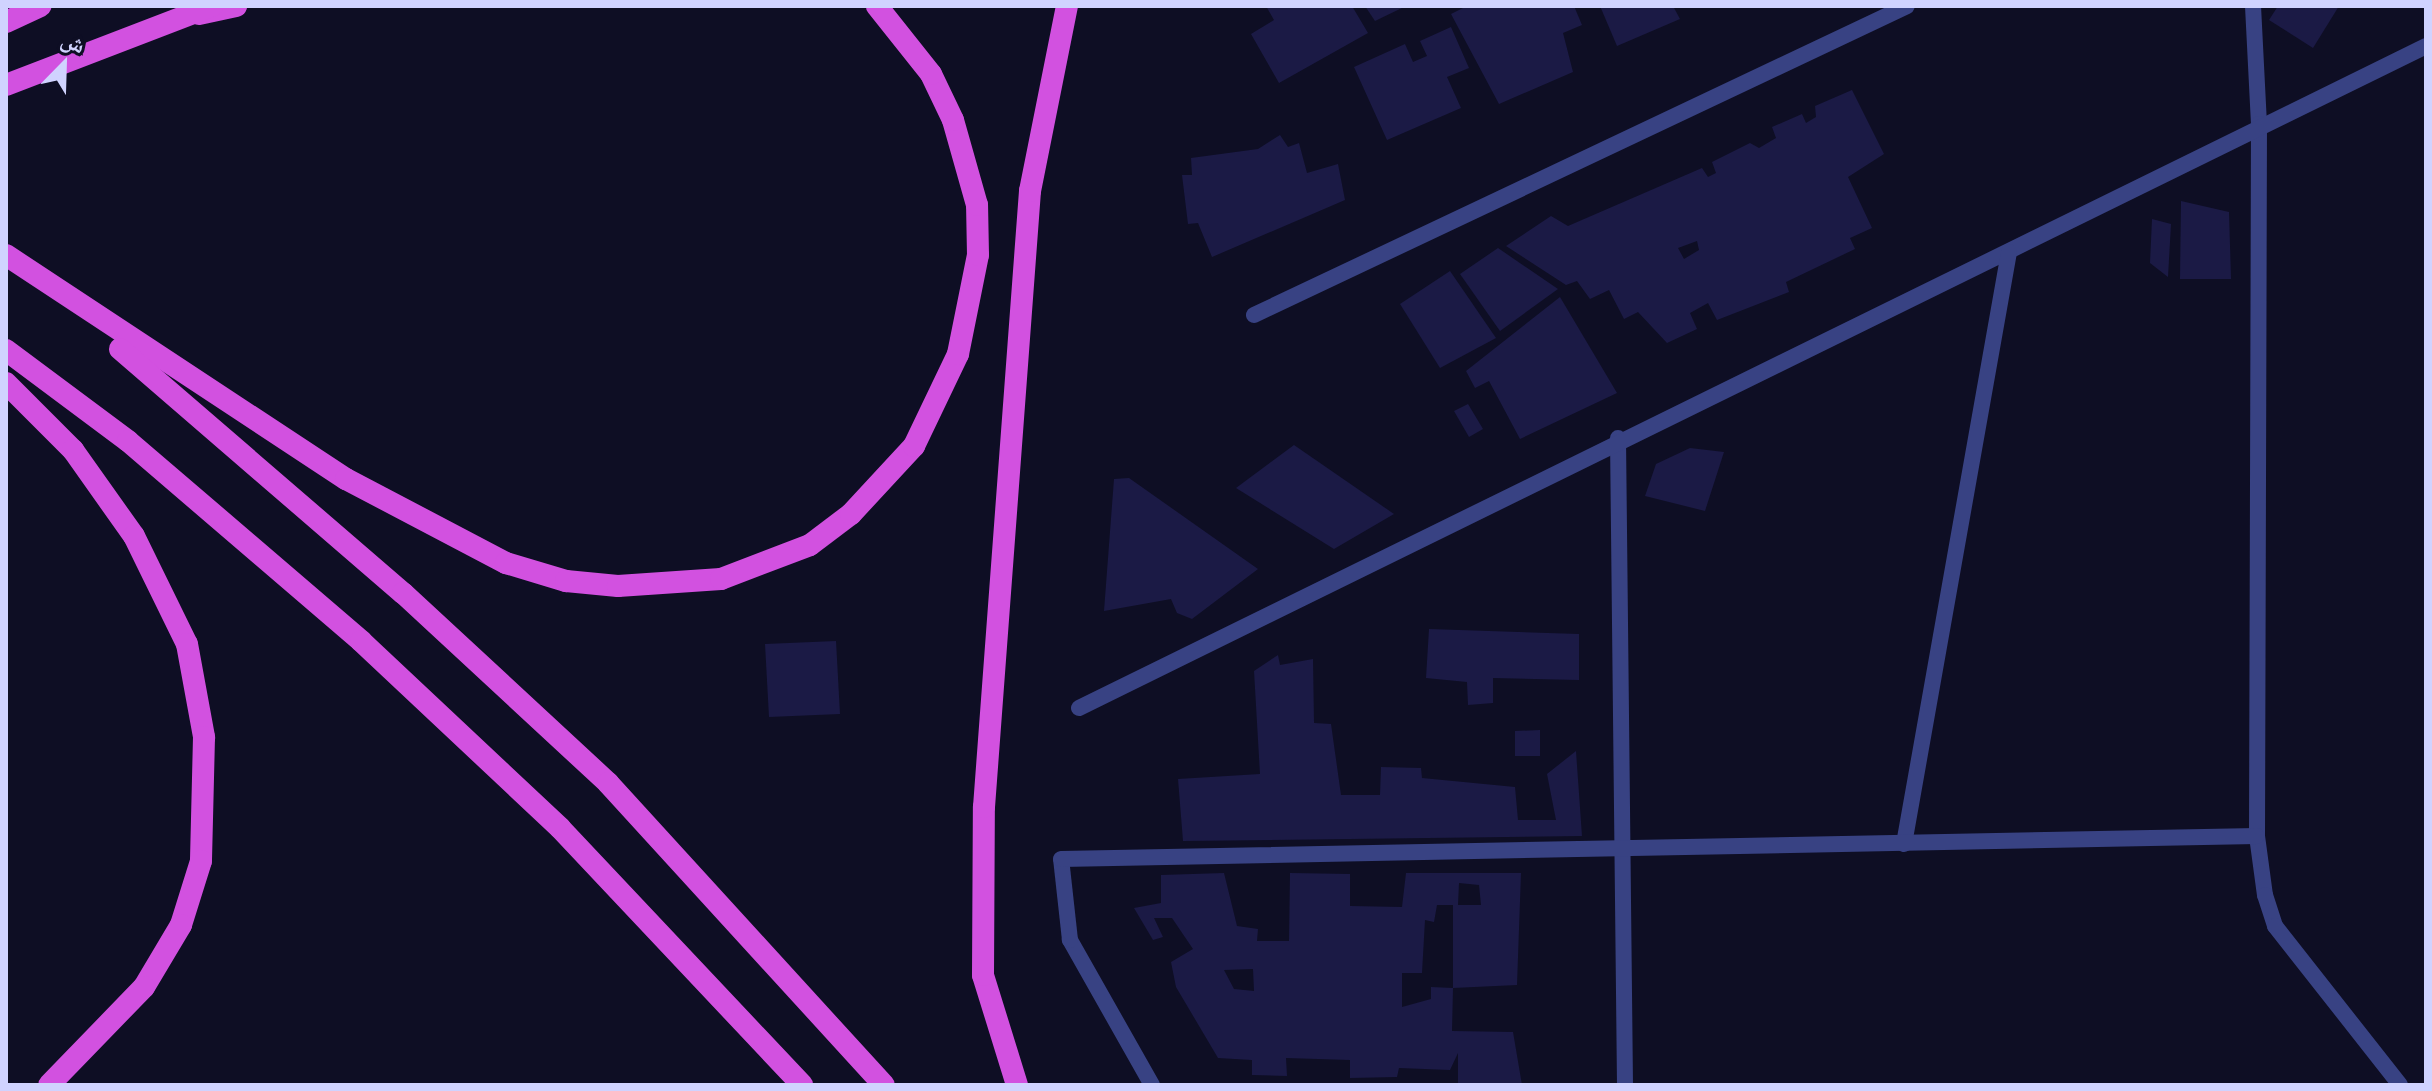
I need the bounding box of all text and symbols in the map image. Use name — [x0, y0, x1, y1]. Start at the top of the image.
north arrow — [24, 24, 104, 104]
text: ش — [58, 25, 89, 58]

